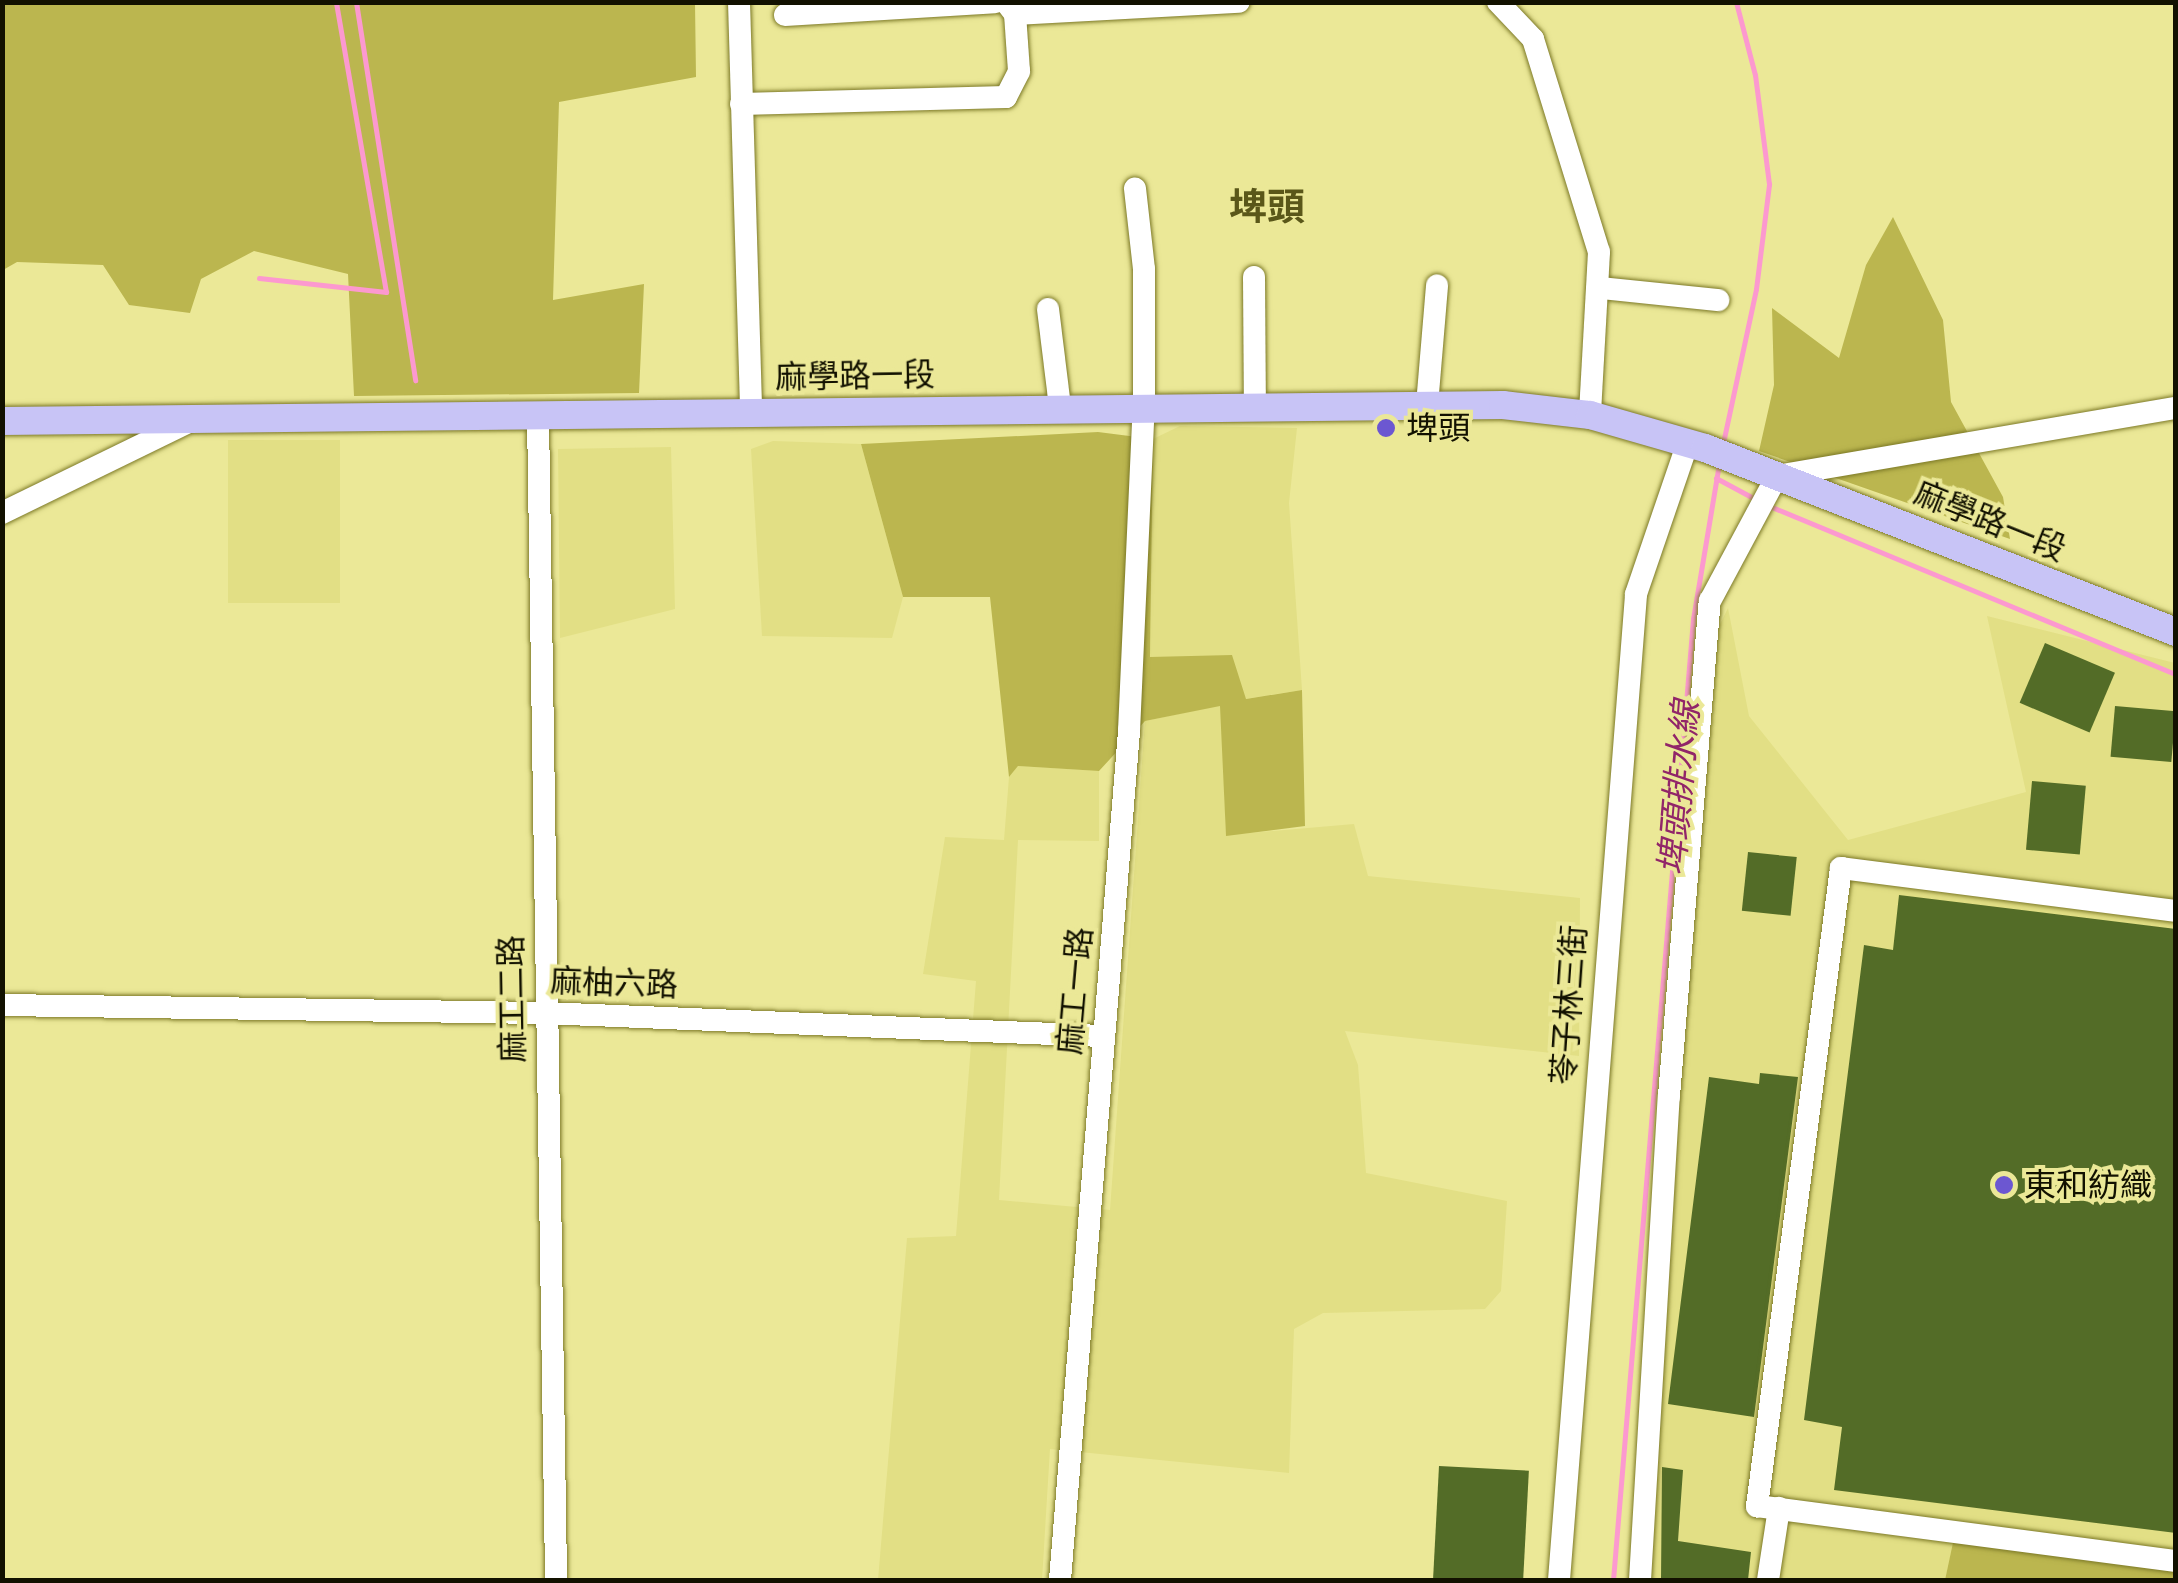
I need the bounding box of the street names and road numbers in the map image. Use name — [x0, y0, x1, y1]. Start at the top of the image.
street label: 麻學路一段 — [775, 355, 935, 397]
street label: 麻學路一段 — [1909, 473, 2071, 569]
street label: 苓子林三街 — [1544, 924, 1594, 1086]
street label: 麻工一路 — [1050, 926, 1100, 1056]
street label: 麻工二路 — [492, 935, 532, 1063]
street label: 麻柚六路 — [549, 962, 679, 1004]

